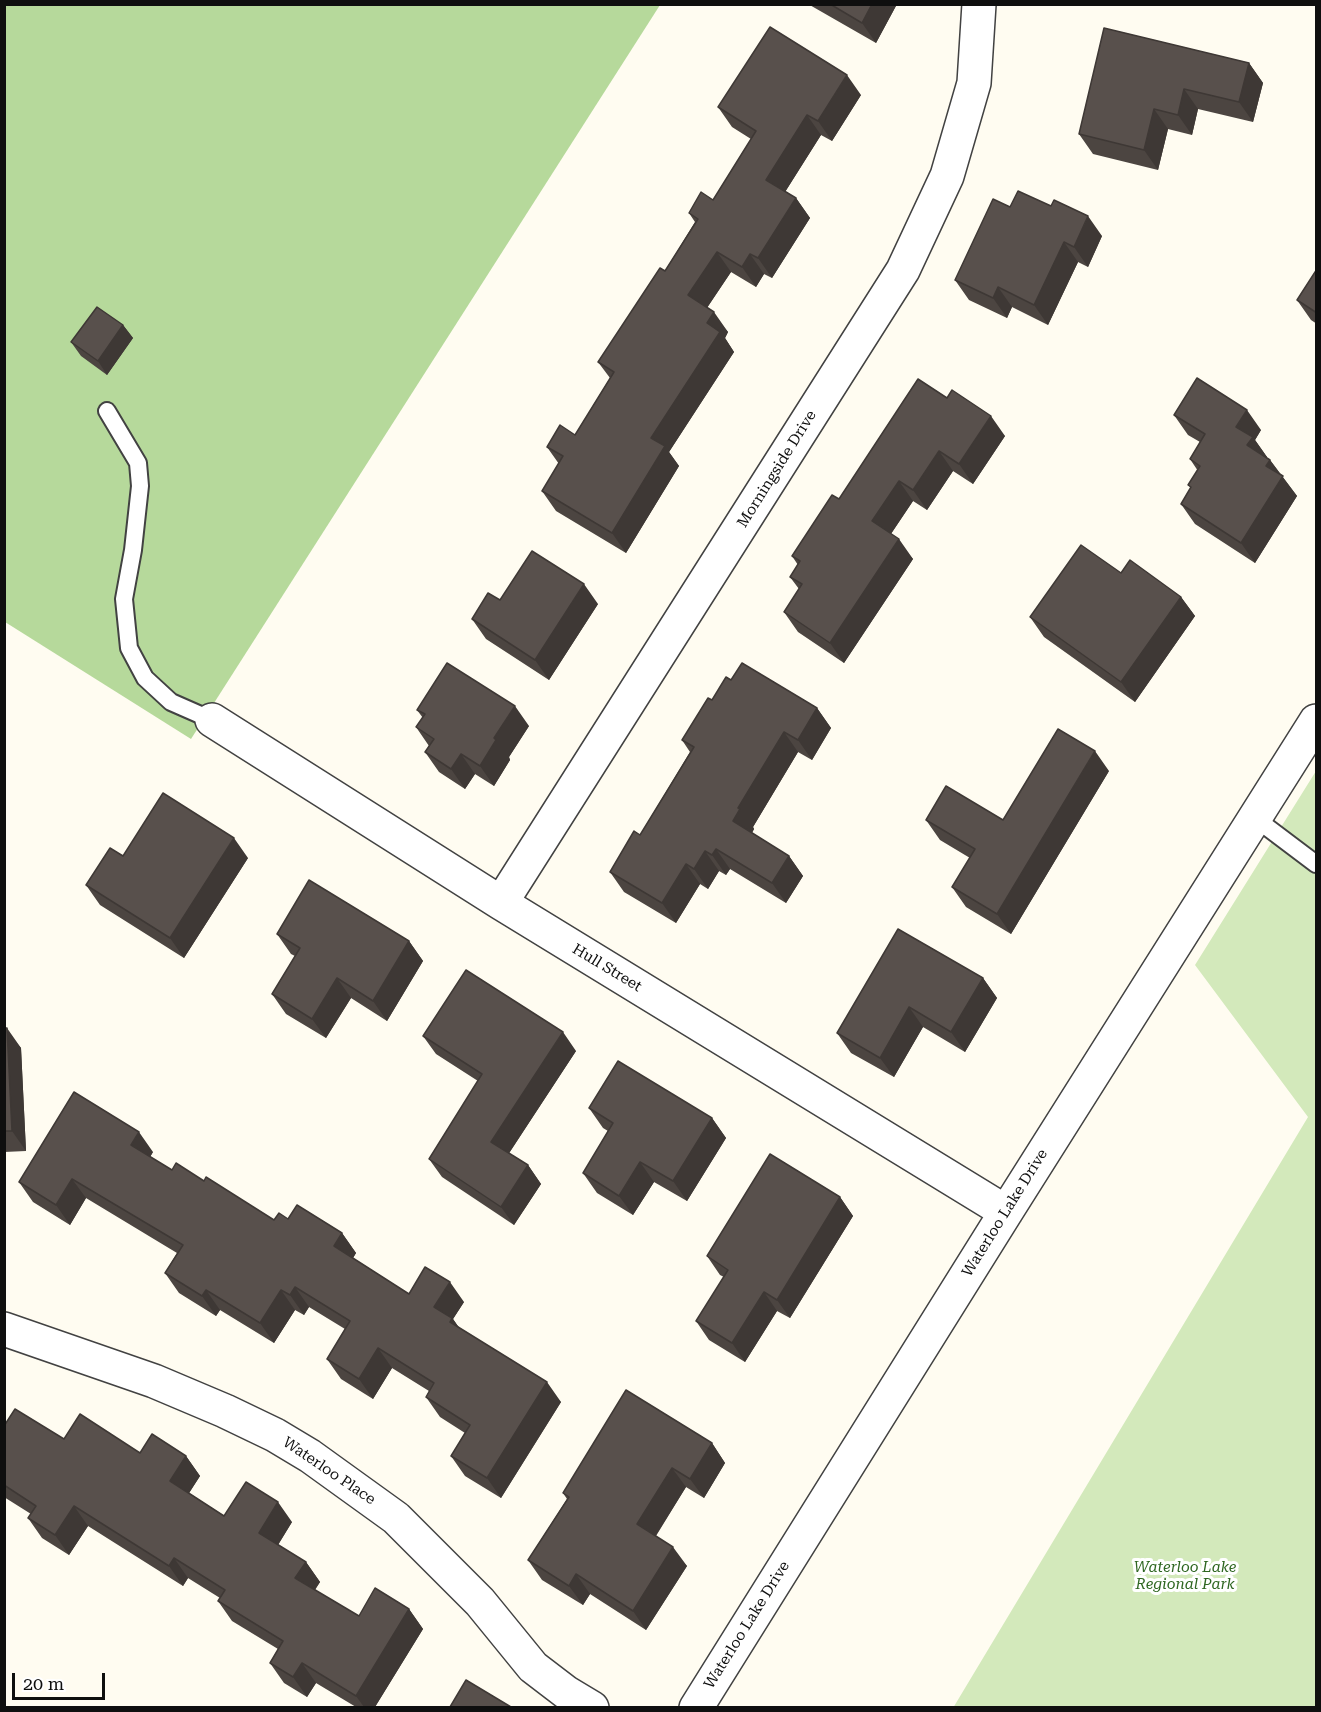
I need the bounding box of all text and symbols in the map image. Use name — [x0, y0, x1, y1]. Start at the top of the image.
street label: Morningside Drive — [734, 407, 820, 531]
street label: Hull Street — [569, 940, 645, 996]
street label: Waterloo Lake Drive — [958, 1146, 1052, 1280]
street label: Waterloo Place — [279, 1433, 379, 1509]
street label: Waterloo Lake Drive — [700, 1558, 794, 1692]
park label: Waterloo Lake Regional Park — [1134, 1559, 1236, 1594]
scale bar — [15, 1661, 108, 1699]
text: 20 m — [23, 1673, 64, 1694]

